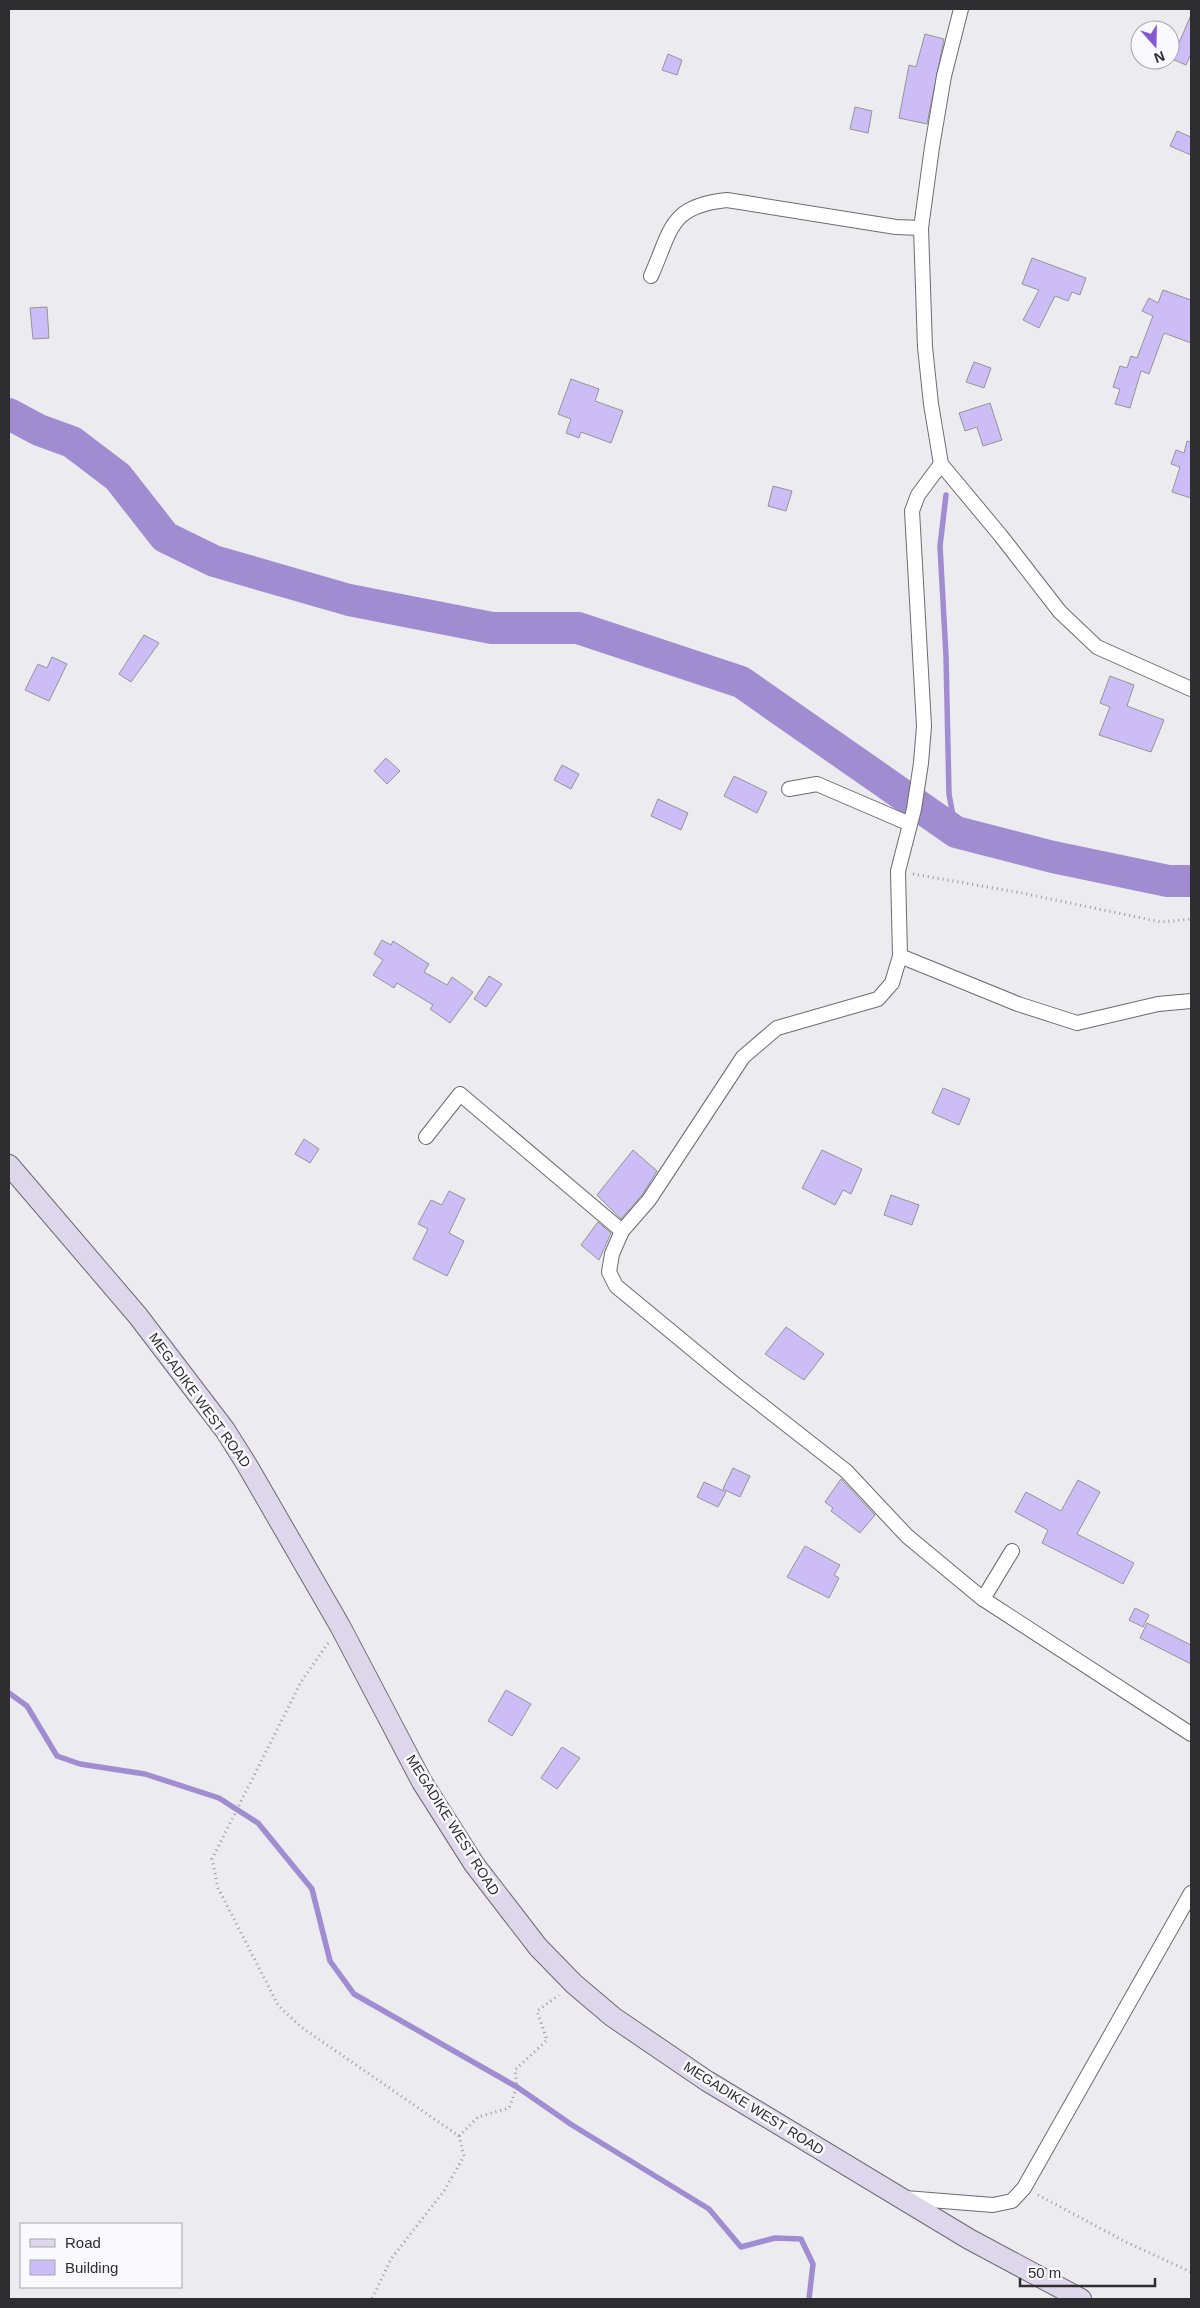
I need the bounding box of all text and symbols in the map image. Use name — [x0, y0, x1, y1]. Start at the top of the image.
north arrow — [1130, 20, 1180, 70]
text: N — [1152, 48, 1167, 66]
street label: MEGADIKE WEST ROAD — [146, 1330, 254, 1470]
street label: MEGADIKE WEST ROAD — [403, 1752, 503, 1898]
street label: MEGADIKE WEST ROAD — [681, 2058, 827, 2158]
legend — [20, 2223, 182, 2288]
text: Road — [65, 2234, 101, 2251]
scale bar — [1020, 2256, 1155, 2288]
text: Building — [65, 2259, 118, 2276]
text: 50 m — [1028, 2264, 1061, 2281]

